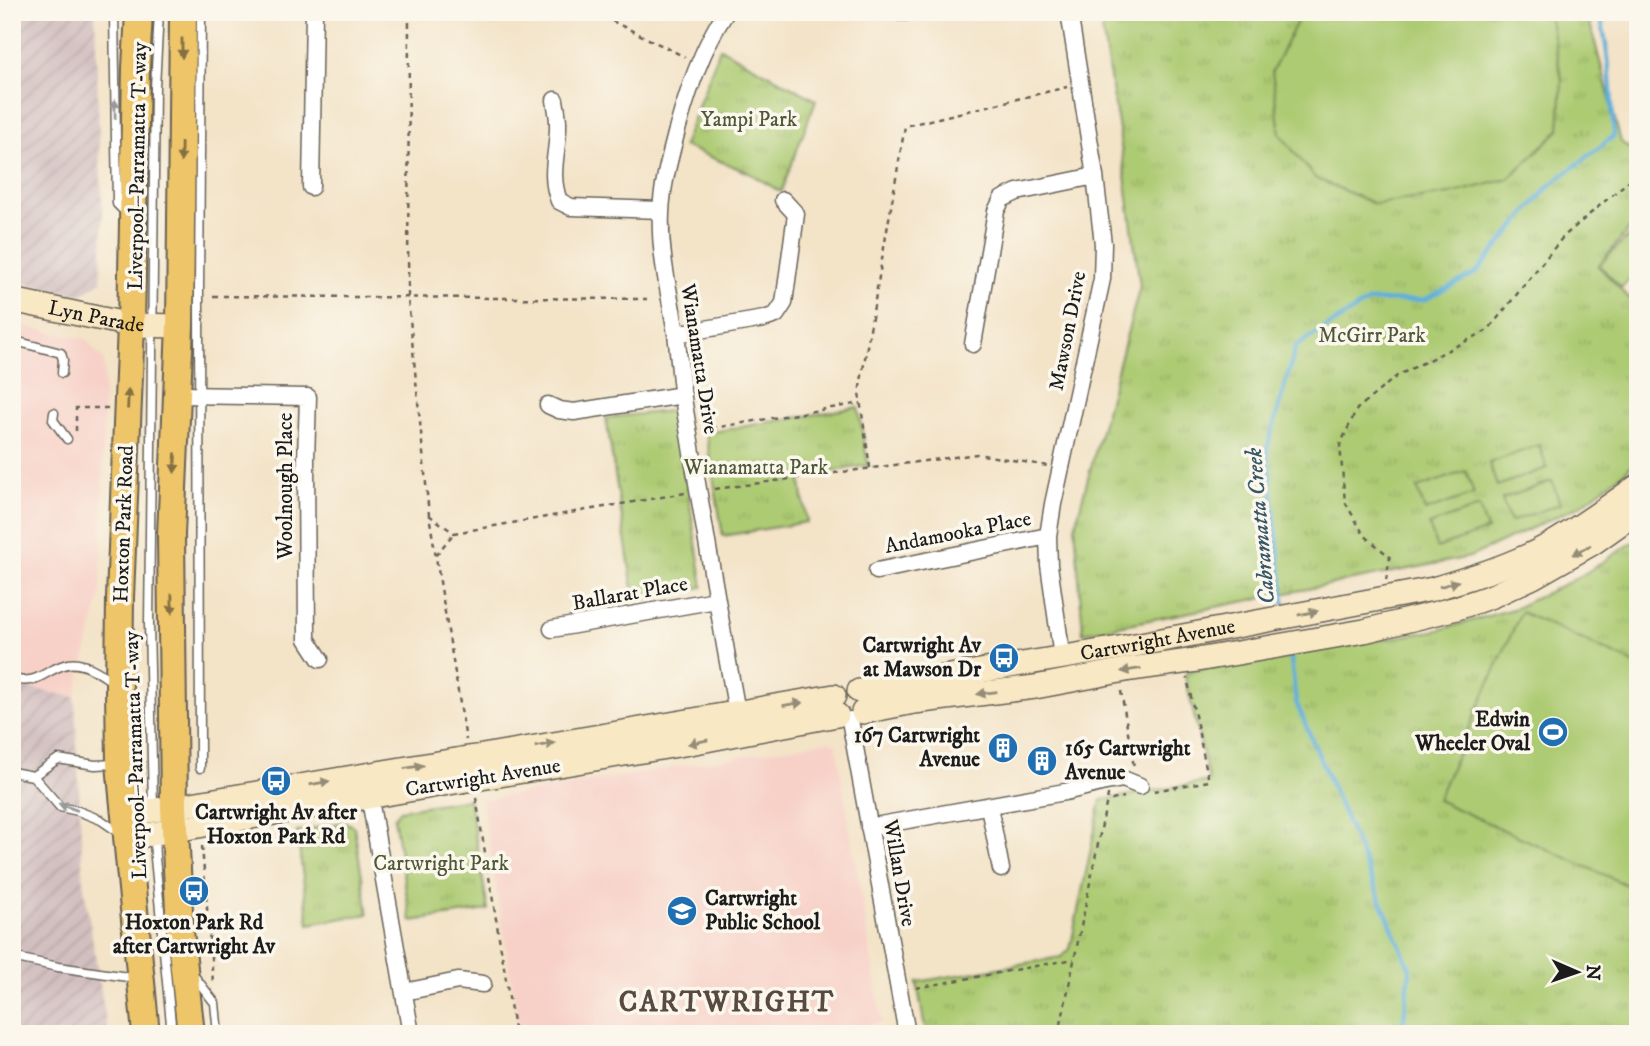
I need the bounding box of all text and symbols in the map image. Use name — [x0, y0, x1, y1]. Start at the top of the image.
one-way arrow — [176, 37, 188, 59]
street label: Liverpool–Parramatta T-way — [123, 41, 153, 290]
one-way arrow — [109, 97, 121, 119]
park label: Yampi Park — [701, 107, 798, 133]
one-way arrow — [176, 141, 187, 163]
street label: Mawson Drive — [1044, 269, 1092, 393]
street label: Wianamatta Drive — [674, 281, 724, 436]
street label: Lyn Parade — [46, 295, 145, 339]
park label: McGirr Park — [1318, 323, 1426, 349]
one-way arrow — [123, 387, 134, 409]
street label: Woolnough Place — [273, 412, 299, 560]
street label: Hoxton Park Road — [108, 444, 140, 603]
water label: Cabramatta Creek — [1240, 446, 1282, 606]
one-way arrow — [169, 453, 180, 475]
park label: Wianamatta Park — [683, 455, 829, 481]
street label: Andamooka Place — [883, 506, 1034, 560]
one-way arrow — [1572, 544, 1591, 556]
street label: Ballarat Place — [570, 571, 690, 617]
one-way arrow — [1439, 579, 1460, 589]
one-way arrow — [166, 593, 178, 615]
one-way arrow — [1297, 608, 1319, 619]
street label: Cartwright Avenue — [1078, 613, 1238, 667]
street label: Liverpool–Parramatta T-way — [119, 629, 153, 880]
place label: Cartwright Av at Mawson Dr — [862, 633, 982, 683]
bus stop icon: Cartwright Av at Mawson Dr — [987, 641, 1021, 675]
one-way arrow — [1120, 664, 1142, 675]
one-way arrow — [976, 687, 998, 698]
one-way arrow — [782, 698, 804, 709]
place label: Edwin Wheeler Oval — [1414, 707, 1531, 757]
sports icon: Edwin Wheeler Oval — [1536, 715, 1570, 749]
place label: 167 Cartwright Avenue — [854, 723, 980, 773]
building icon: 167 Cartwright Avenue — [986, 731, 1020, 765]
one-way arrow — [687, 736, 709, 747]
place label: 165 Cartwright Avenue — [1064, 736, 1191, 786]
one-way arrow — [534, 739, 556, 750]
building icon: 165 Cartwright Avenue — [1025, 744, 1059, 778]
street label: Cartwright Avenue — [403, 753, 563, 803]
one-way arrow — [403, 761, 425, 772]
bus stop icon: Cartwright Av after Hoxton Park Rd — [259, 764, 293, 798]
one-way arrow — [309, 777, 331, 788]
place label: Cartwright Av after Hoxton Park Rd — [195, 800, 358, 850]
one-way arrow — [57, 801, 78, 812]
street label: Willan Drive — [877, 816, 921, 929]
park label: Cartwright Park — [373, 851, 509, 877]
bus stop icon: Hoxton Park Rd after Cartwright Av — [177, 874, 211, 908]
place label: Cartwright Public School — [705, 886, 821, 936]
school or university icon: Cartwright Public School — [665, 894, 699, 928]
place label: Hoxton Park Rd after Cartwright Av — [113, 910, 276, 960]
north arrow — [1542, 937, 1612, 1007]
text: N — [1581, 964, 1604, 981]
district label: CARTWRIGHT — [619, 985, 835, 1020]

